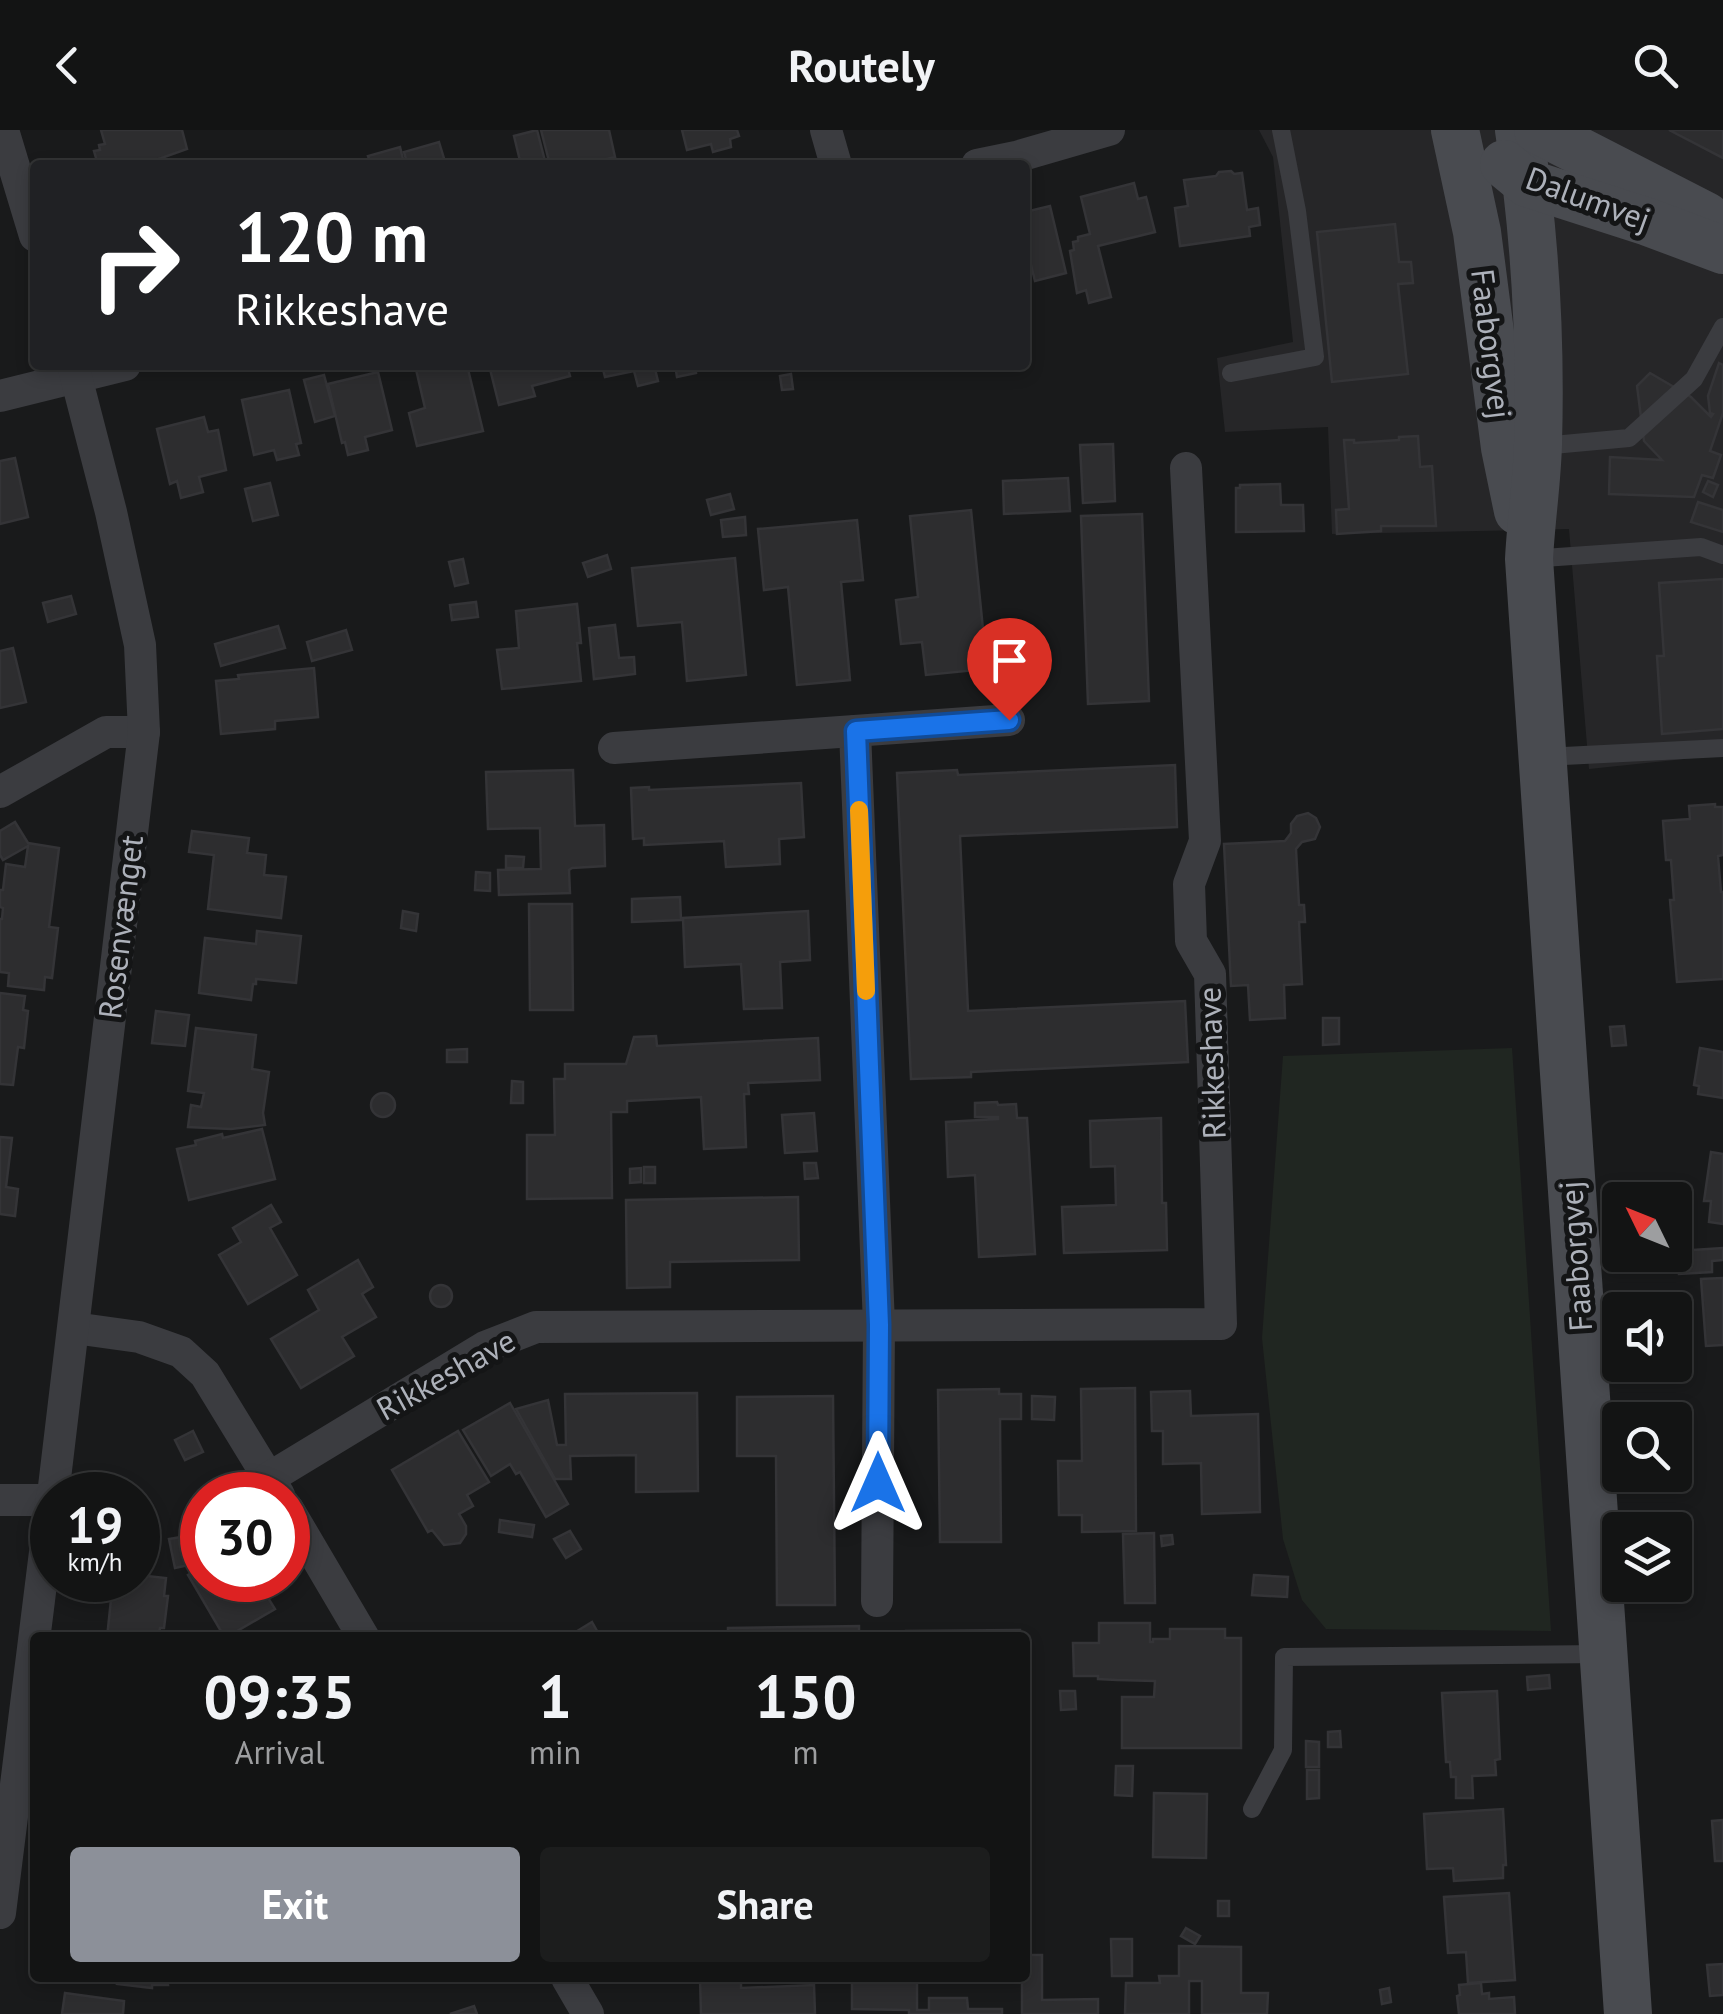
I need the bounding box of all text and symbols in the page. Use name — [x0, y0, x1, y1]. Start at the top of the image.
text: Routely — [788, 36, 935, 94]
icon: back — [40, 38, 95, 93]
icon: search — [1628, 38, 1683, 93]
street label: Dalumvej — [1520, 156, 1656, 240]
text: 120 m — [235, 191, 428, 281]
icon: right — [70, 200, 200, 330]
street label: Faaborgvej — [1462, 267, 1522, 421]
text: Rikkeshave — [235, 279, 449, 337]
pin — [967, 618, 1052, 721]
icon: arrive — [982, 633, 1037, 688]
street label: Rosenvænget — [88, 833, 152, 1021]
street label: Rikkeshave — [1187, 986, 1235, 1140]
street label: Faaborgvej — [1549, 1179, 1601, 1333]
north arrow — [1602, 1182, 1692, 1272]
map controls — [1602, 1182, 1692, 1602]
button: sound — [1602, 1292, 1692, 1382]
street label: Rikkeshave — [369, 1319, 522, 1429]
button: search — [1602, 1402, 1692, 1492]
position arrow — [826, 1431, 930, 1535]
speed limit sign: 30 — [180, 1472, 310, 1602]
text: 19 — [67, 1492, 123, 1557]
button: layers — [1602, 1512, 1692, 1602]
text: km/h — [68, 1546, 122, 1578]
text: 09:35 — [203, 1657, 356, 1735]
text: 1 — [538, 1657, 572, 1735]
text: 150 — [755, 1657, 857, 1735]
text: Arrival — [235, 1731, 324, 1773]
text: min — [529, 1731, 581, 1773]
text: m — [793, 1731, 819, 1773]
button: Exit — [70, 1847, 520, 1962]
button: Share — [540, 1847, 990, 1962]

